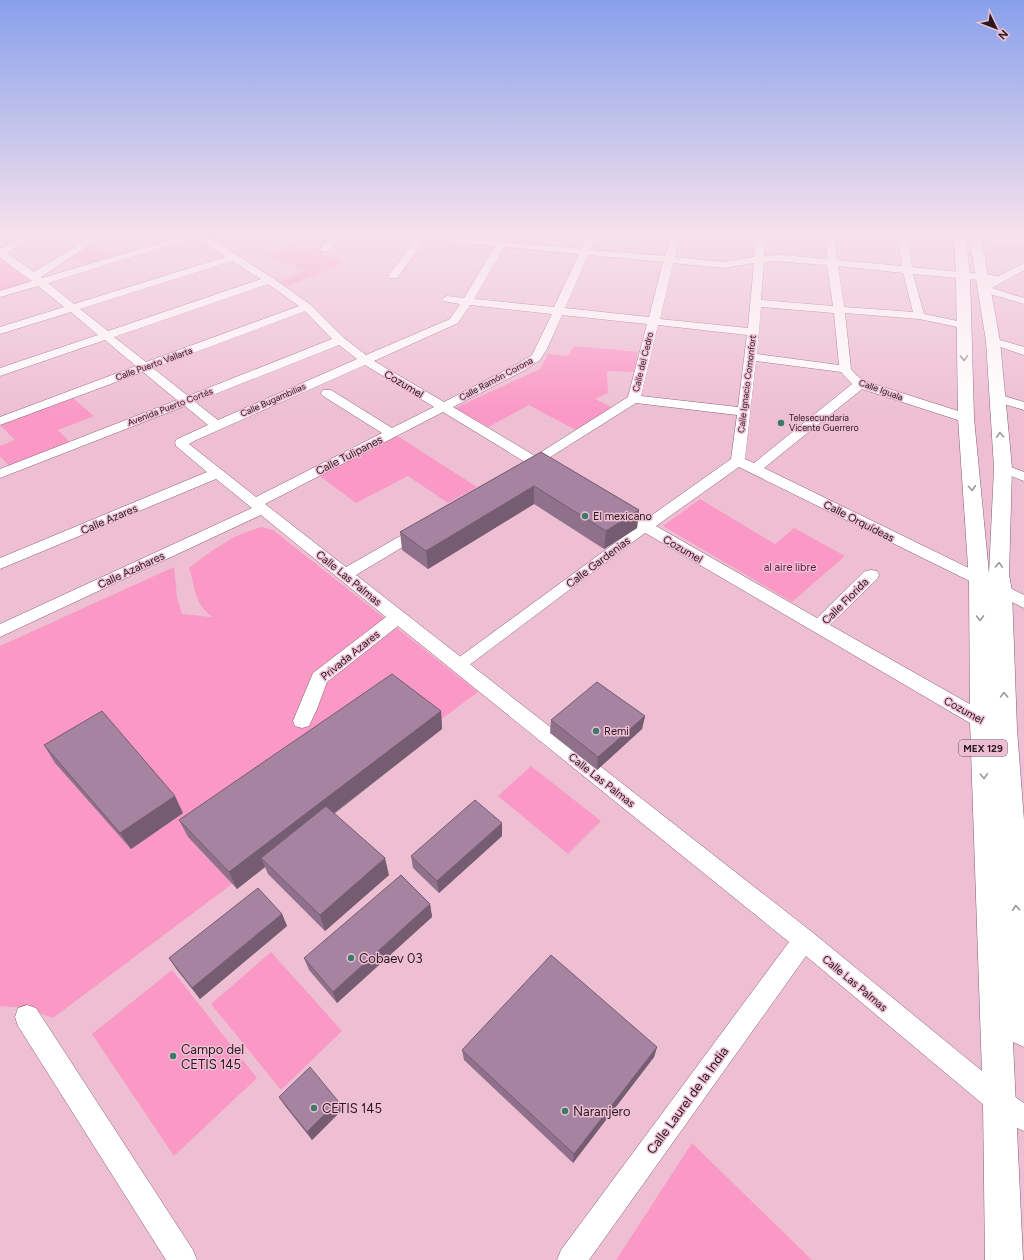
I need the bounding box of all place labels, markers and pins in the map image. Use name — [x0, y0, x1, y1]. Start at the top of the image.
place label: Telesecundaria Vicente Guerrero — [789, 412, 859, 433]
marker: Telesecundaria Vicente Guerrero — [776, 418, 786, 428]
place label: El mexicano — [593, 510, 652, 523]
marker: El mexicano — [580, 511, 590, 521]
place label: Remi — [604, 725, 629, 738]
marker: Remi — [591, 726, 601, 736]
place label: Cobaev 03 — [359, 951, 422, 966]
marker: Cobaev 03 — [346, 953, 356, 963]
place label: Campo del CETIS 145 — [181, 1042, 244, 1072]
marker: Campo del CETIS 145 — [168, 1051, 178, 1061]
place label: CETIS 145 — [322, 1101, 382, 1116]
marker: CETIS 145 — [309, 1103, 319, 1113]
place label: Naranjero — [573, 1104, 631, 1119]
marker: Naranjero — [560, 1106, 570, 1116]

